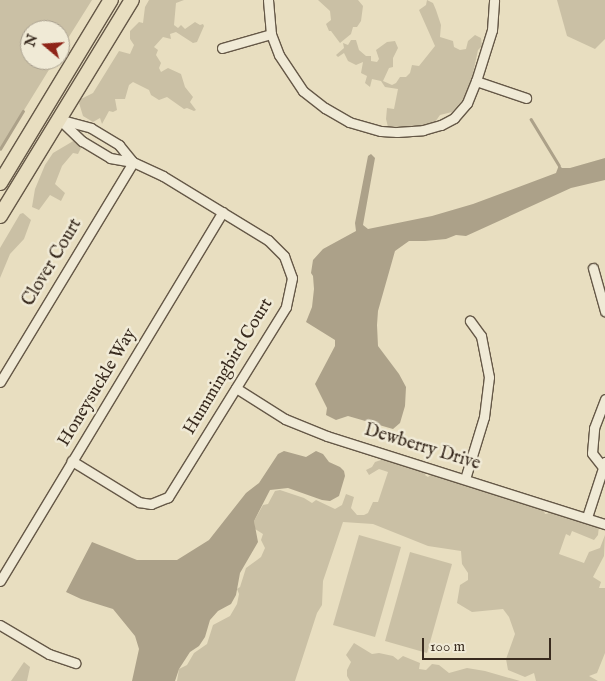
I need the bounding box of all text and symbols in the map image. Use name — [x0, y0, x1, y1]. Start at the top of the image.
north arrow — [20, 20, 70, 70]
text: N — [21, 32, 42, 49]
street label: Clover Court — [18, 215, 88, 311]
street label: Hummingbird Court — [180, 295, 278, 439]
street label: Honeysuckle Way — [54, 325, 142, 451]
street label: Dewberry Drive — [361, 420, 483, 476]
scale bar — [425, 628, 554, 660]
text: 100 m — [430, 637, 465, 656]

